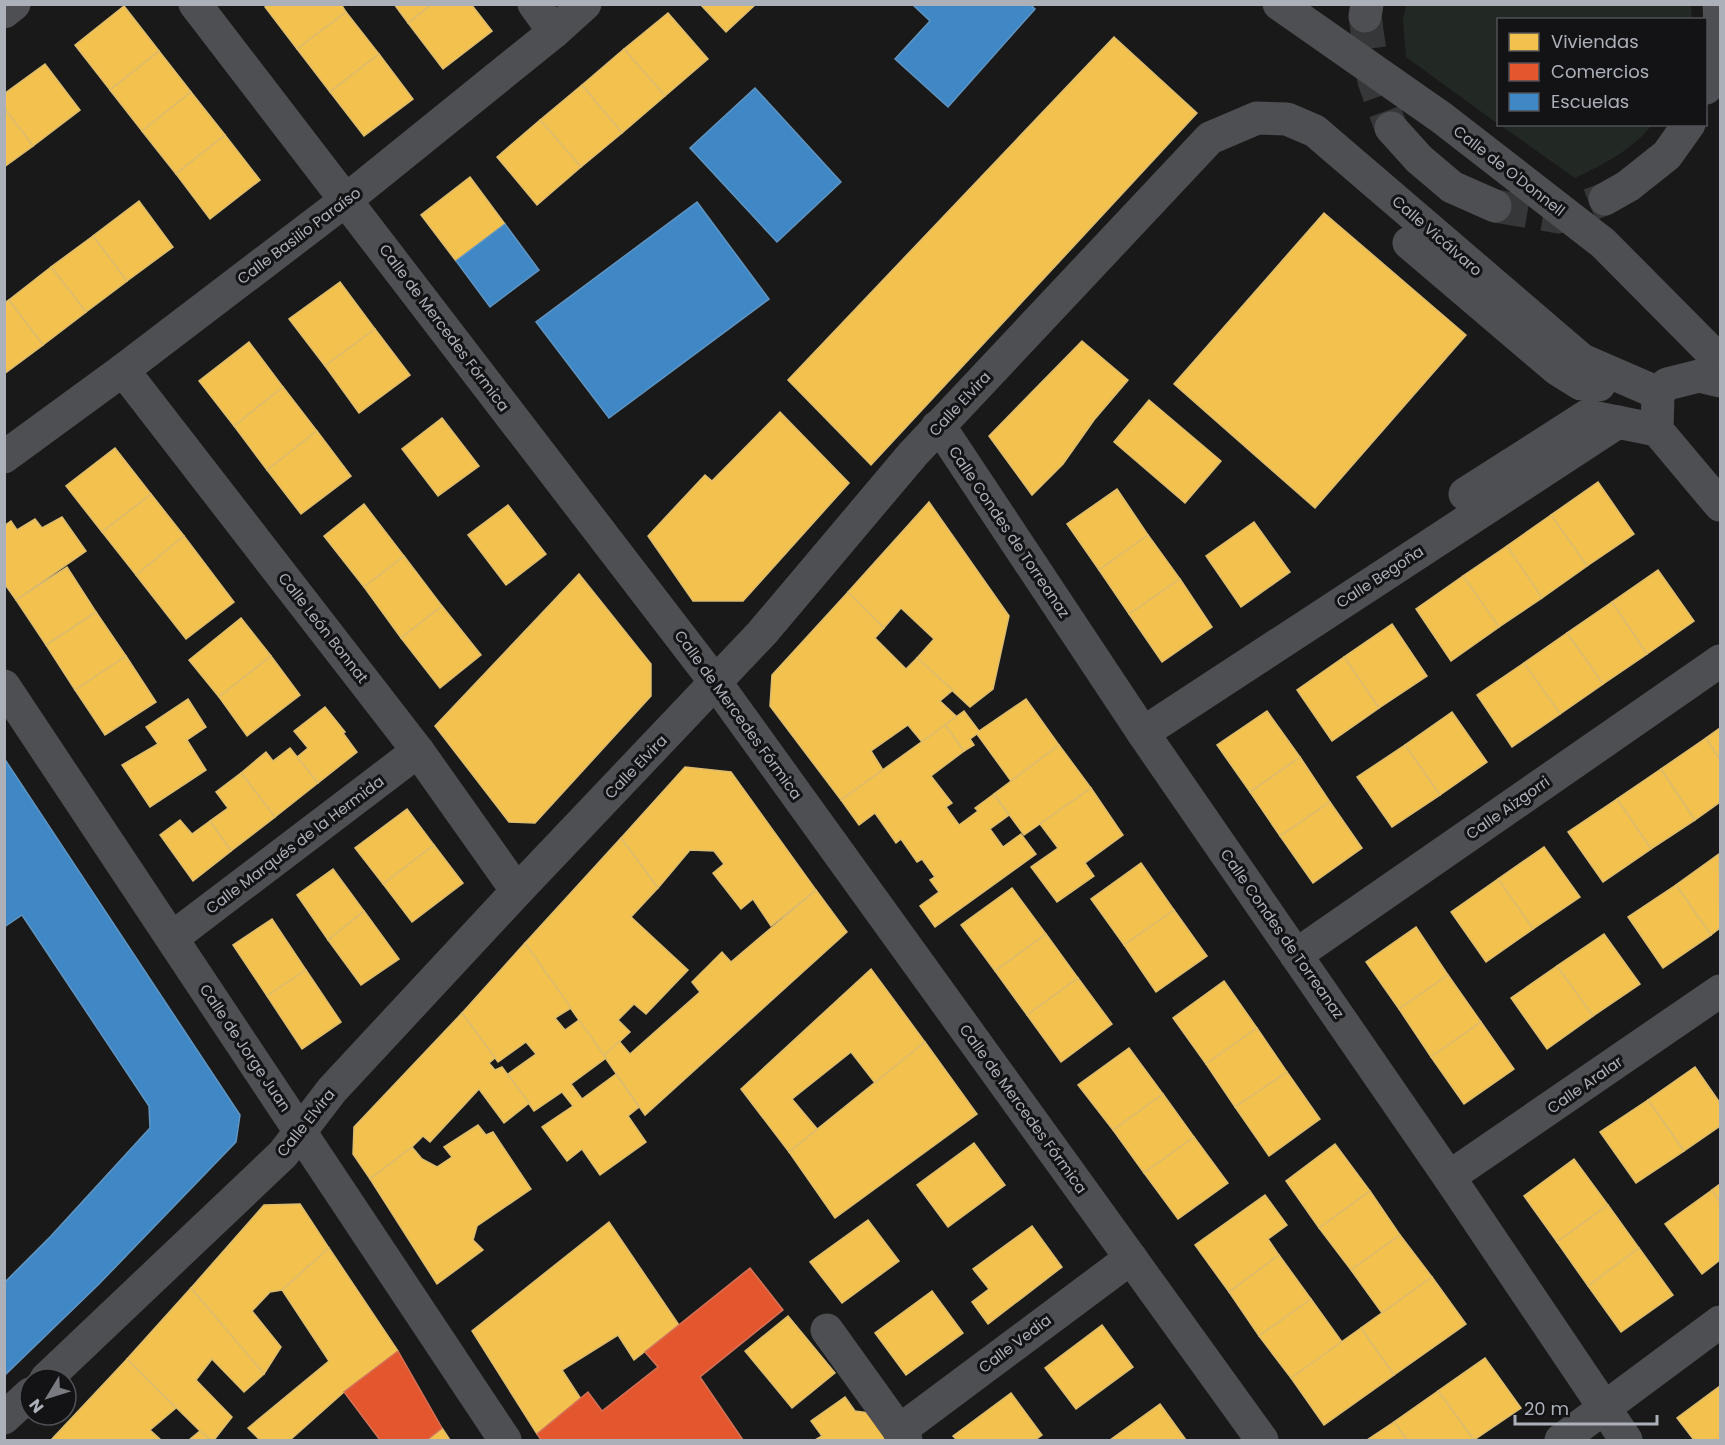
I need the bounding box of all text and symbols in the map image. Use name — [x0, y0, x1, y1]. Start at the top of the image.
legend — [1497, 18, 1707, 126]
text: Viviendas — [1551, 29, 1639, 54]
text: Comercios — [1551, 59, 1649, 84]
text: Escuelas — [1551, 89, 1629, 114]
street label: Calle de O'Donnell — [1449, 120, 1569, 221]
street label: Calle Basilio Paraíso — [233, 182, 365, 289]
street label: Calle Vicálvaro — [1388, 191, 1487, 281]
street label: Calle de Mercedes Fórmica — [374, 240, 514, 416]
street label: Calle Elvira — [924, 367, 995, 441]
street label: Calle Condes de Torreanaz — [944, 442, 1075, 622]
street label: Calle Begoña — [1332, 540, 1428, 613]
street label: Calle León Bonnat — [274, 568, 373, 687]
street label: Calle de Mercedes Fórmica — [670, 626, 807, 804]
street label: Calle Elvira — [600, 730, 672, 803]
street label: Calle Marqués de la Hermida — [201, 771, 388, 919]
street label: Calle Aizgorri — [1462, 771, 1554, 844]
street label: Calle Condes de Torreanaz — [1216, 845, 1349, 1023]
street label: Calle de Jorge Juan — [195, 980, 296, 1116]
street label: Calle de Mercedes Fórmica — [955, 1020, 1092, 1198]
street label: Calle Aralar — [1543, 1051, 1627, 1118]
street label: Calle Elvira — [272, 1084, 339, 1161]
street label: Calle Vedia — [974, 1309, 1055, 1378]
north arrow — [18, 1367, 78, 1427]
scale bar — [1515, 1388, 1658, 1426]
text: N — [24, 1394, 49, 1418]
text: 20 m — [1524, 1396, 1569, 1421]

